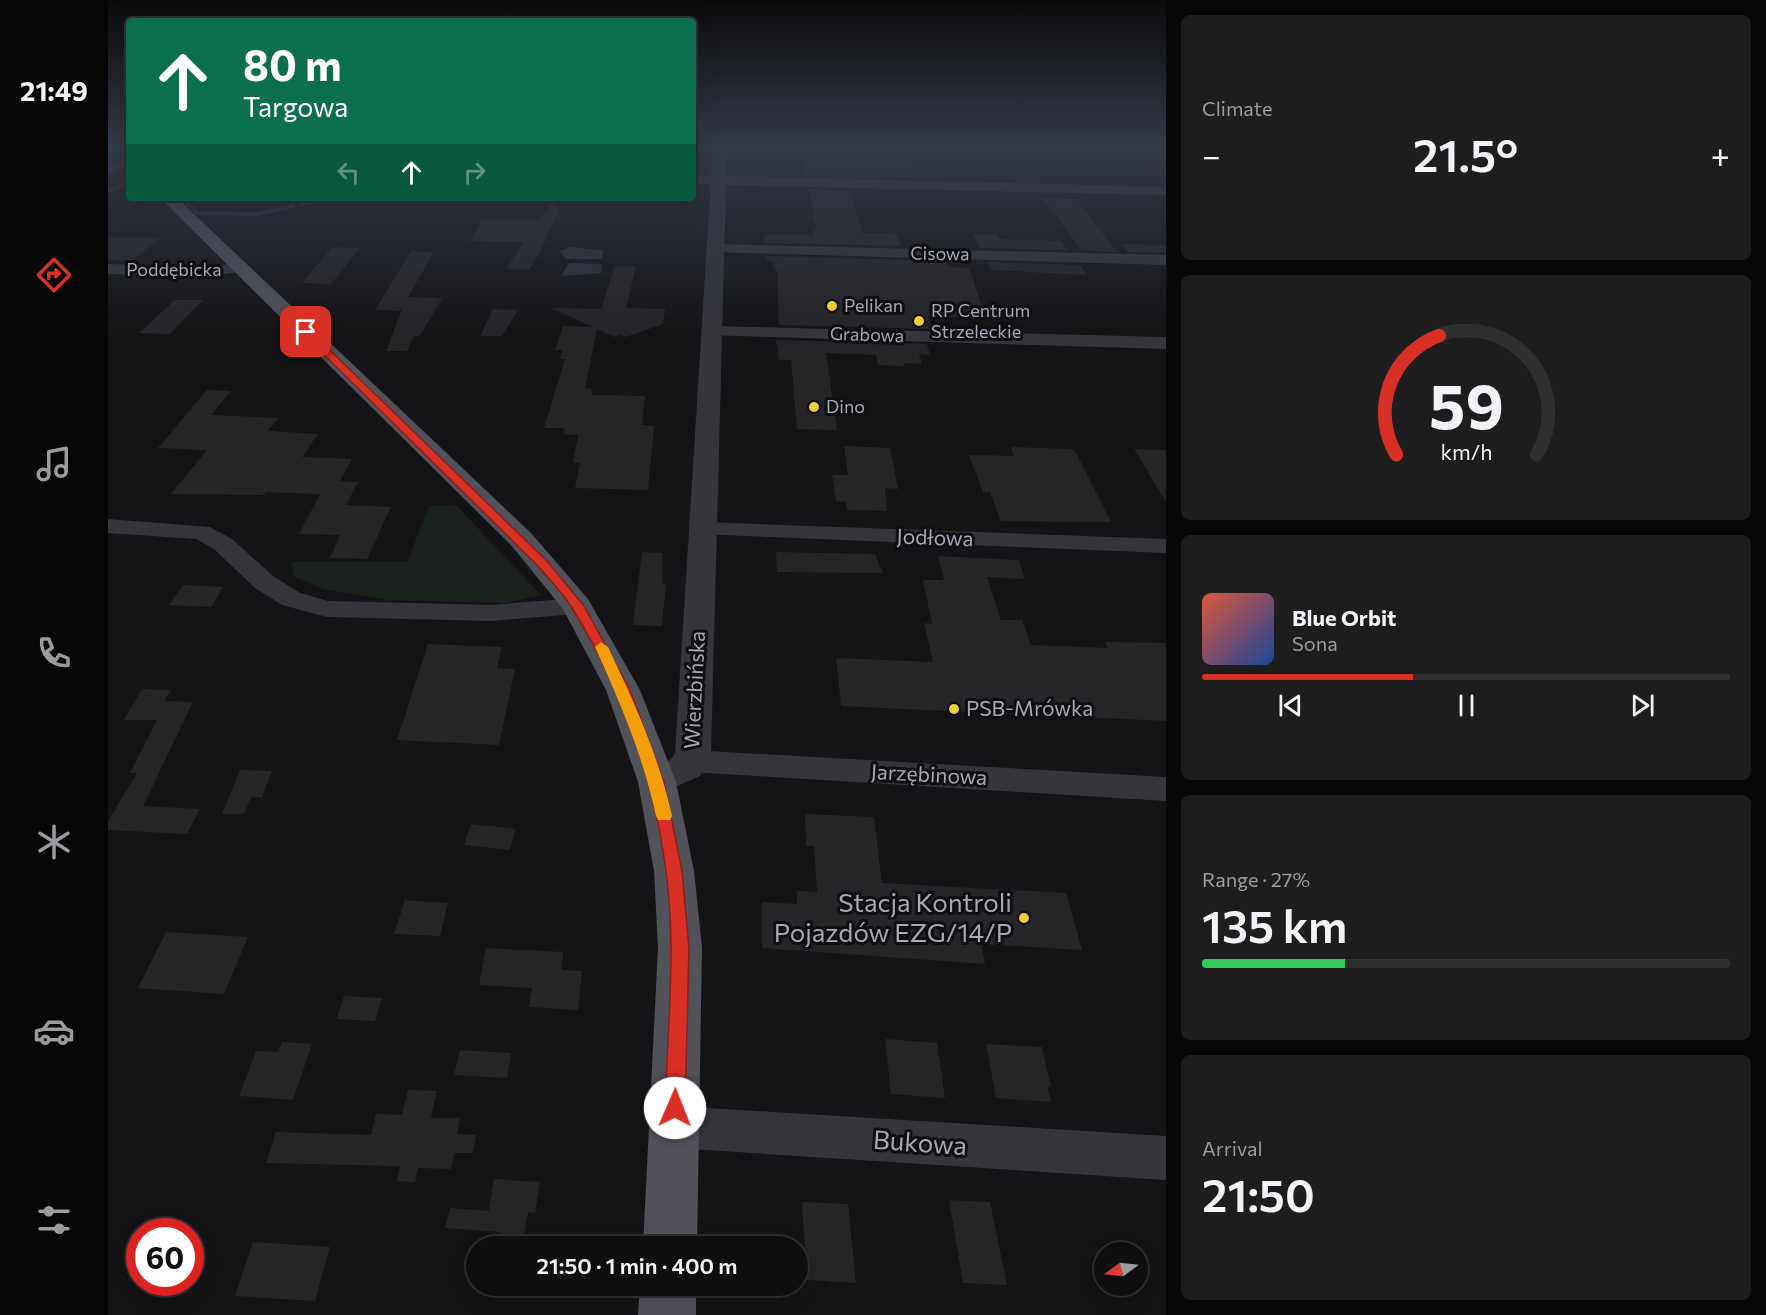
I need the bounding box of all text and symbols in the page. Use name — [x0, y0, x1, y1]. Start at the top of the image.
text: 80 m — [243, 38, 342, 90]
icon: ahead — [144, 42, 222, 120]
text: 21:49 — [20, 74, 88, 107]
text: Targowa — [243, 90, 348, 123]
text: Climate — [1202, 96, 1272, 120]
text: 21.5° — [1413, 126, 1518, 181]
text: − — [1202, 134, 1221, 175]
text: + — [1711, 134, 1730, 175]
icon: left — [332, 156, 365, 189]
icon: ahead — [395, 156, 428, 189]
icon: right — [458, 156, 491, 189]
street label: Cisowa — [910, 241, 970, 265]
icon: directions — [33, 254, 75, 296]
street label: Poddębicka — [126, 258, 222, 280]
place label: Pelikan — [844, 294, 903, 316]
marker: Pelikan — [825, 299, 839, 313]
place label: RP Centrum Strzeleckie — [931, 299, 1030, 342]
pin — [280, 306, 331, 357]
marker: RP Centrum Strzeleckie — [912, 314, 926, 328]
icon: arrive — [289, 315, 322, 348]
street label: Grabowa — [829, 322, 905, 346]
text: 59 — [1429, 366, 1503, 442]
place label: Dino — [826, 395, 865, 417]
marker: Dino — [807, 400, 821, 414]
text: km/h — [1440, 438, 1492, 464]
icon: music — [33, 443, 75, 485]
street label: Jodłowa — [896, 523, 974, 550]
text: Blue Orbit — [1292, 604, 1396, 631]
street label: Wierzbińska — [678, 630, 709, 750]
text: Sona — [1292, 631, 1338, 655]
icon: phone — [33, 632, 75, 674]
icon: previous — [1274, 689, 1307, 722]
icon: pause — [1450, 689, 1483, 722]
icon: next — [1626, 689, 1659, 722]
place label: PSB-Mrówka — [966, 695, 1093, 720]
marker: PSB-Mrówka — [947, 702, 961, 716]
street label: Jarzębinowa — [870, 758, 988, 789]
icon: climate — [33, 821, 75, 863]
text: Range · 27% — [1202, 867, 1310, 891]
place label: Stacja Kontroli Pojazdów EZG/14/P — [774, 886, 1012, 947]
text: 135 km — [1202, 897, 1347, 952]
marker: Stacja Kontroli Pojazdów EZG/14/P — [1017, 911, 1031, 925]
icon: car — [33, 1010, 75, 1052]
position arrow — [643, 1076, 707, 1140]
street label: Bukowa — [872, 1123, 968, 1160]
text: Arrival — [1202, 1136, 1263, 1160]
text: 21:50 — [1202, 1166, 1315, 1221]
icon: filters — [33, 1199, 75, 1241]
speed limit sign: 60 — [126, 1218, 204, 1296]
north arrow — [1094, 1242, 1148, 1296]
map controls — [1094, 1242, 1148, 1296]
text: 21:50 · 1 min · 400 m — [537, 1252, 737, 1279]

